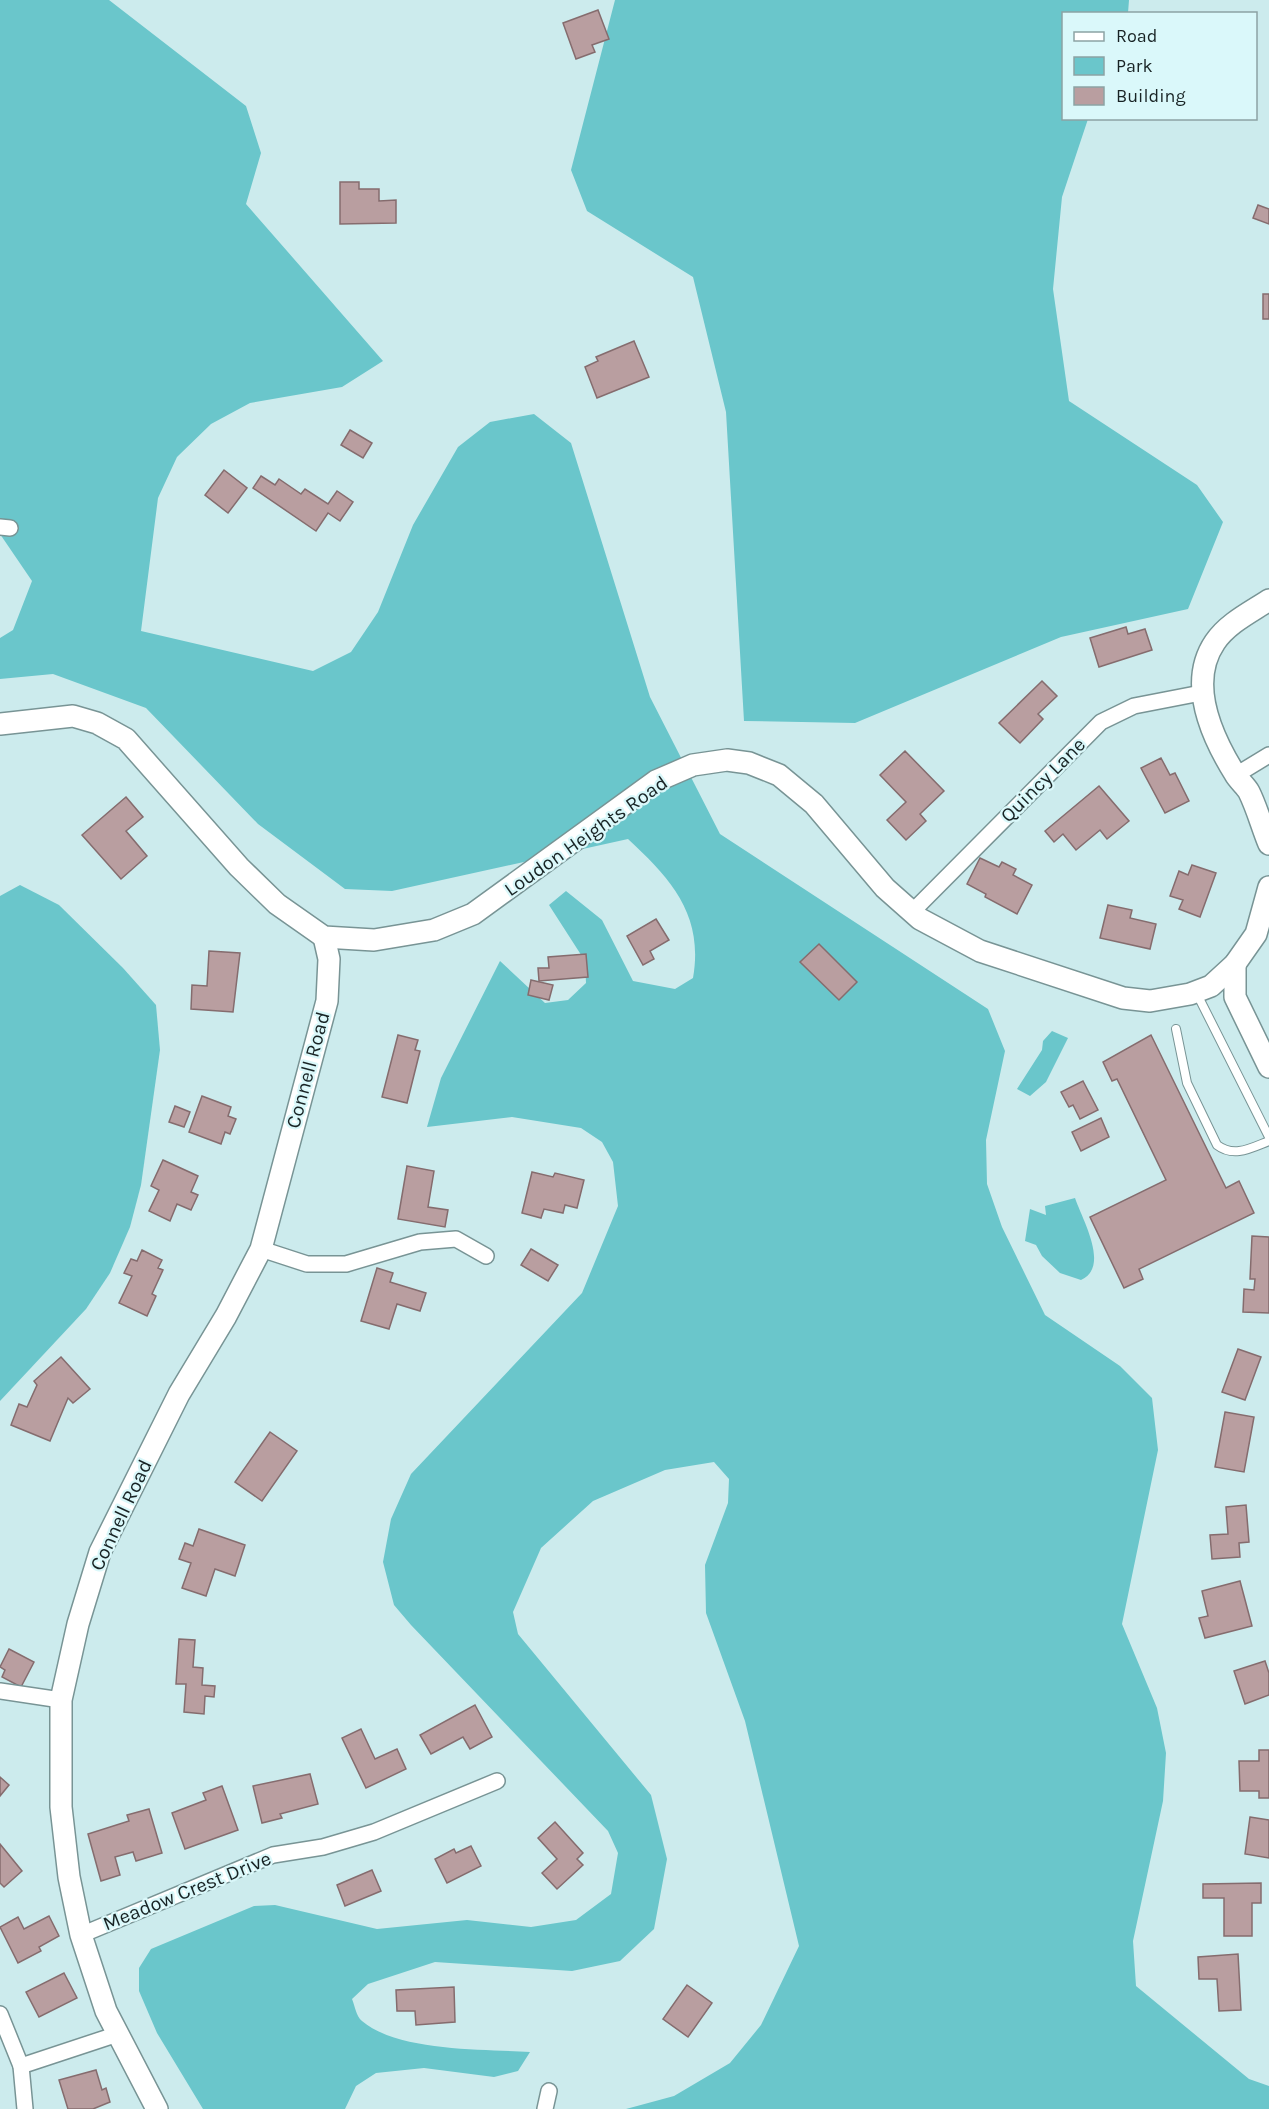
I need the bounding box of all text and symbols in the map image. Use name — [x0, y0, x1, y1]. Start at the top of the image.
legend — [1062, 12, 1257, 120]
text: Road — [1116, 25, 1157, 47]
text: Park — [1116, 55, 1153, 77]
text: Building — [1116, 85, 1186, 107]
street label: Quincy Lane — [996, 733, 1090, 827]
street label: Loudon Heights Road — [500, 771, 672, 901]
street label: Connell Road — [281, 1009, 335, 1131]
street label: Connell Road — [85, 1456, 157, 1574]
street label: Meadow Crest Drive — [99, 1847, 275, 1935]

